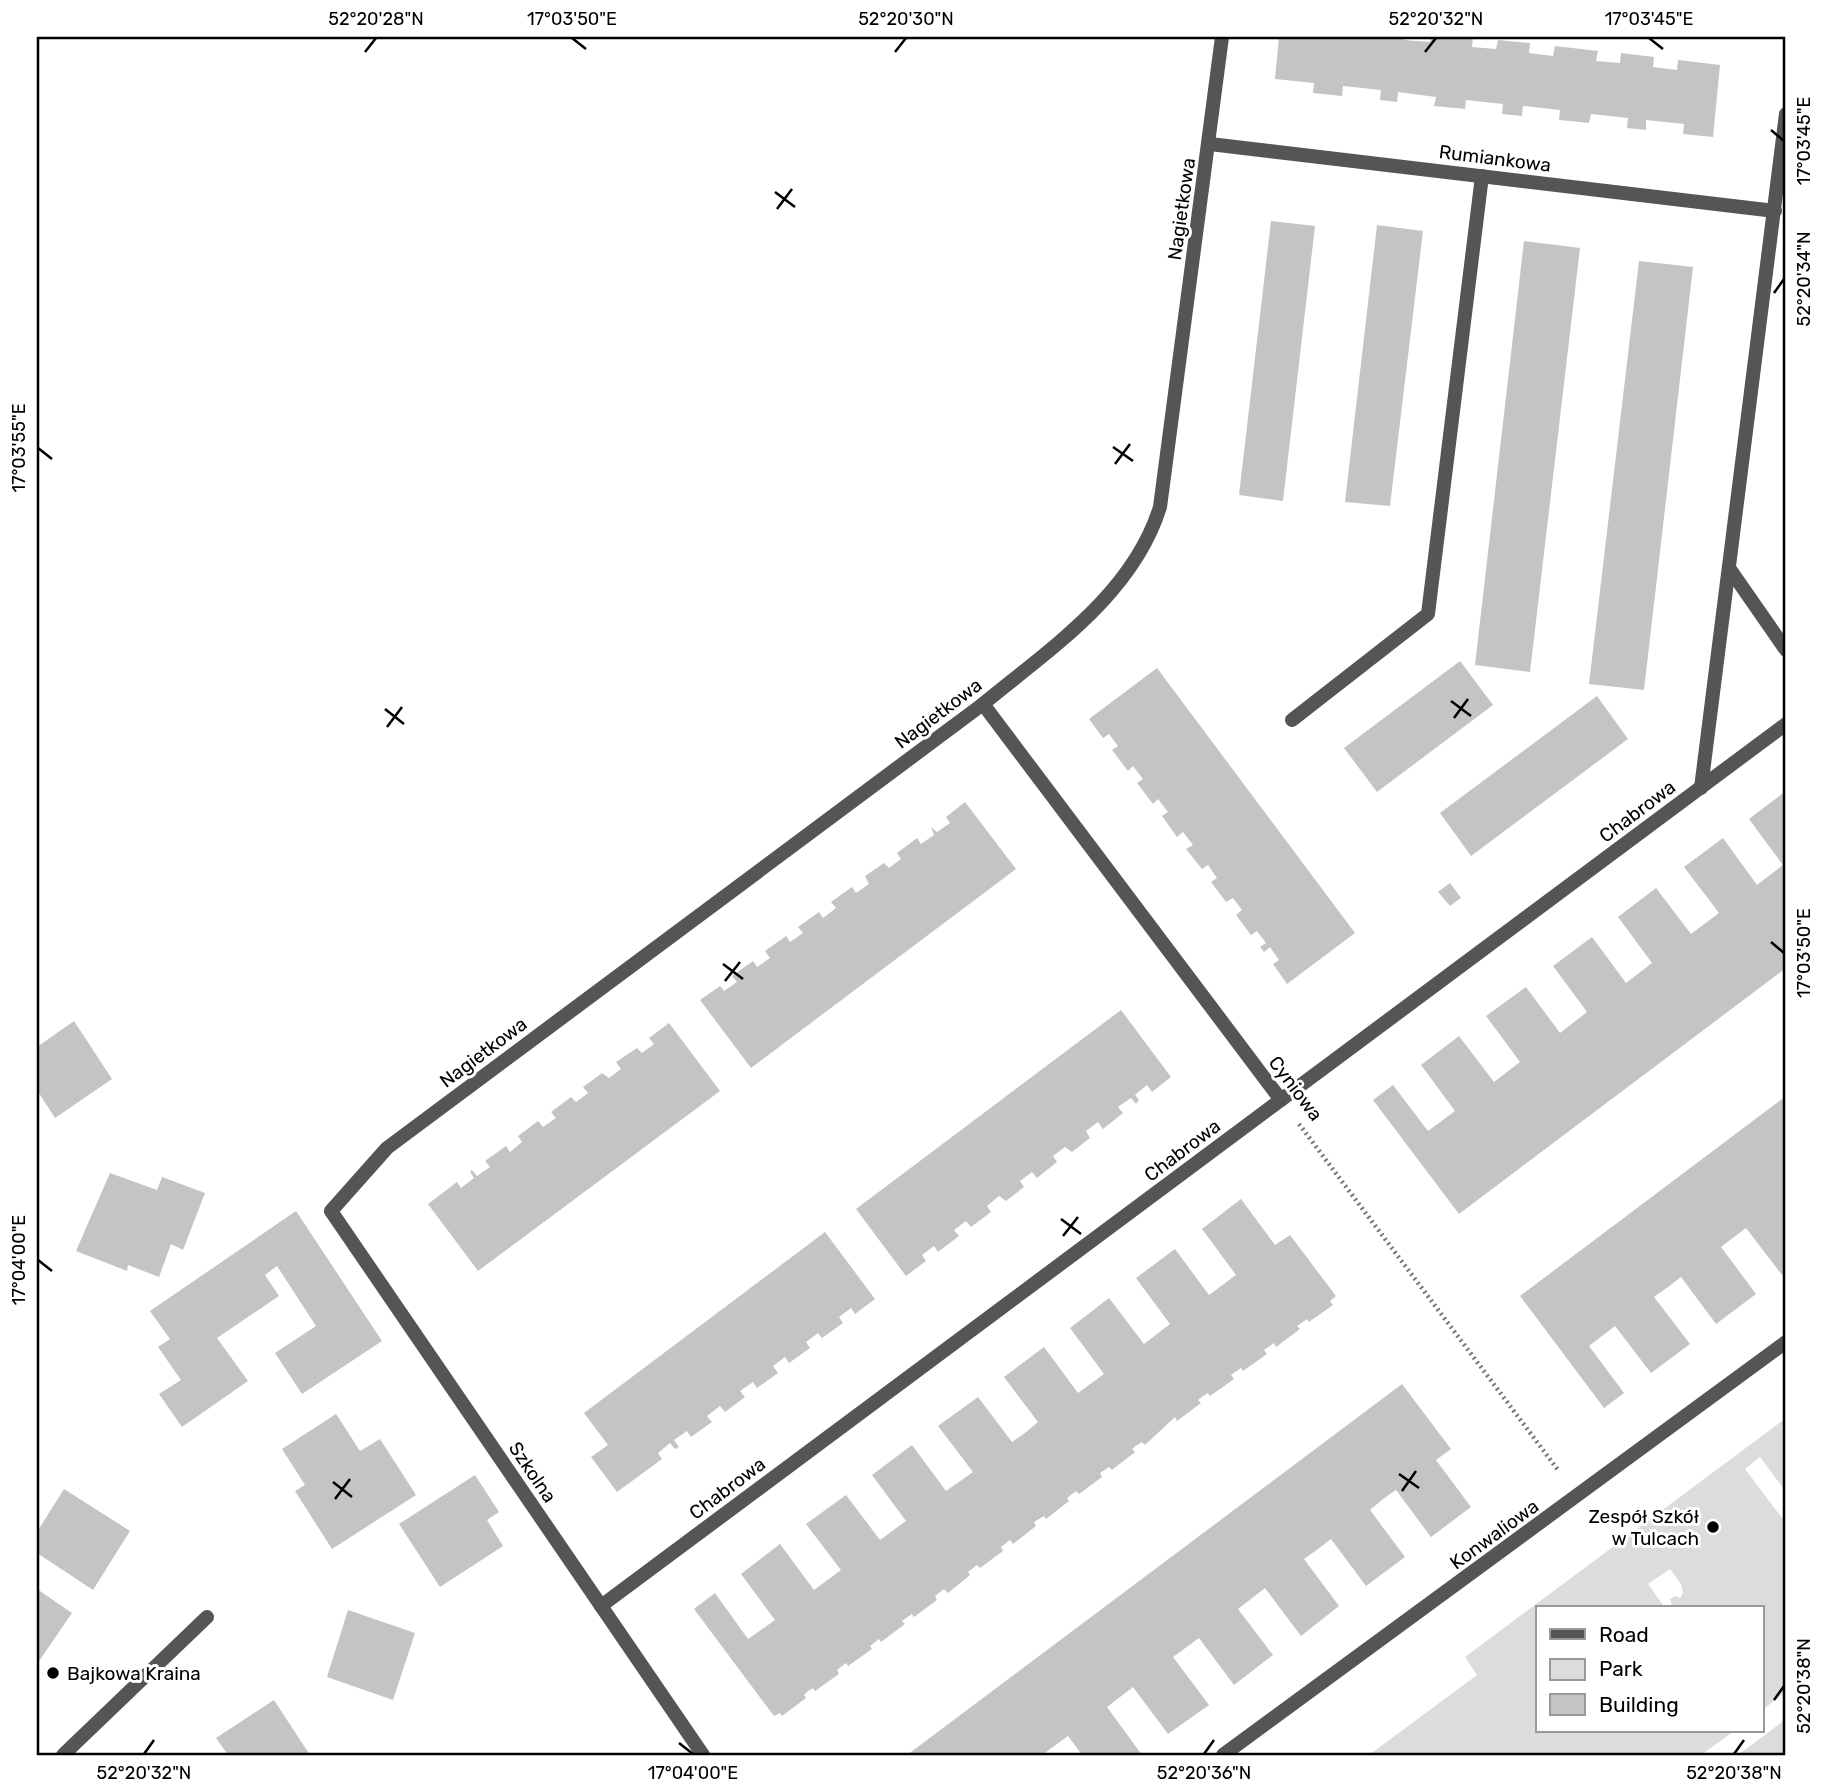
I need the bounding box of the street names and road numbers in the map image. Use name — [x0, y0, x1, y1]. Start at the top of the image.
street label: Rumiankowa — [1438, 140, 1552, 177]
street label: Nagietkowa — [1163, 156, 1200, 262]
street label: Nagietkowa — [890, 673, 986, 754]
street label: Chabrowa — [1595, 775, 1680, 847]
street label: Nagietkowa — [435, 1012, 531, 1093]
street label: Cyniowa — [1264, 1051, 1327, 1125]
street label: Chabrowa — [1140, 1114, 1225, 1186]
street label: Szkolna — [504, 1438, 561, 1507]
street label: Chabrowa — [685, 1452, 770, 1524]
street label: Konwaliowa — [1446, 1495, 1543, 1574]

